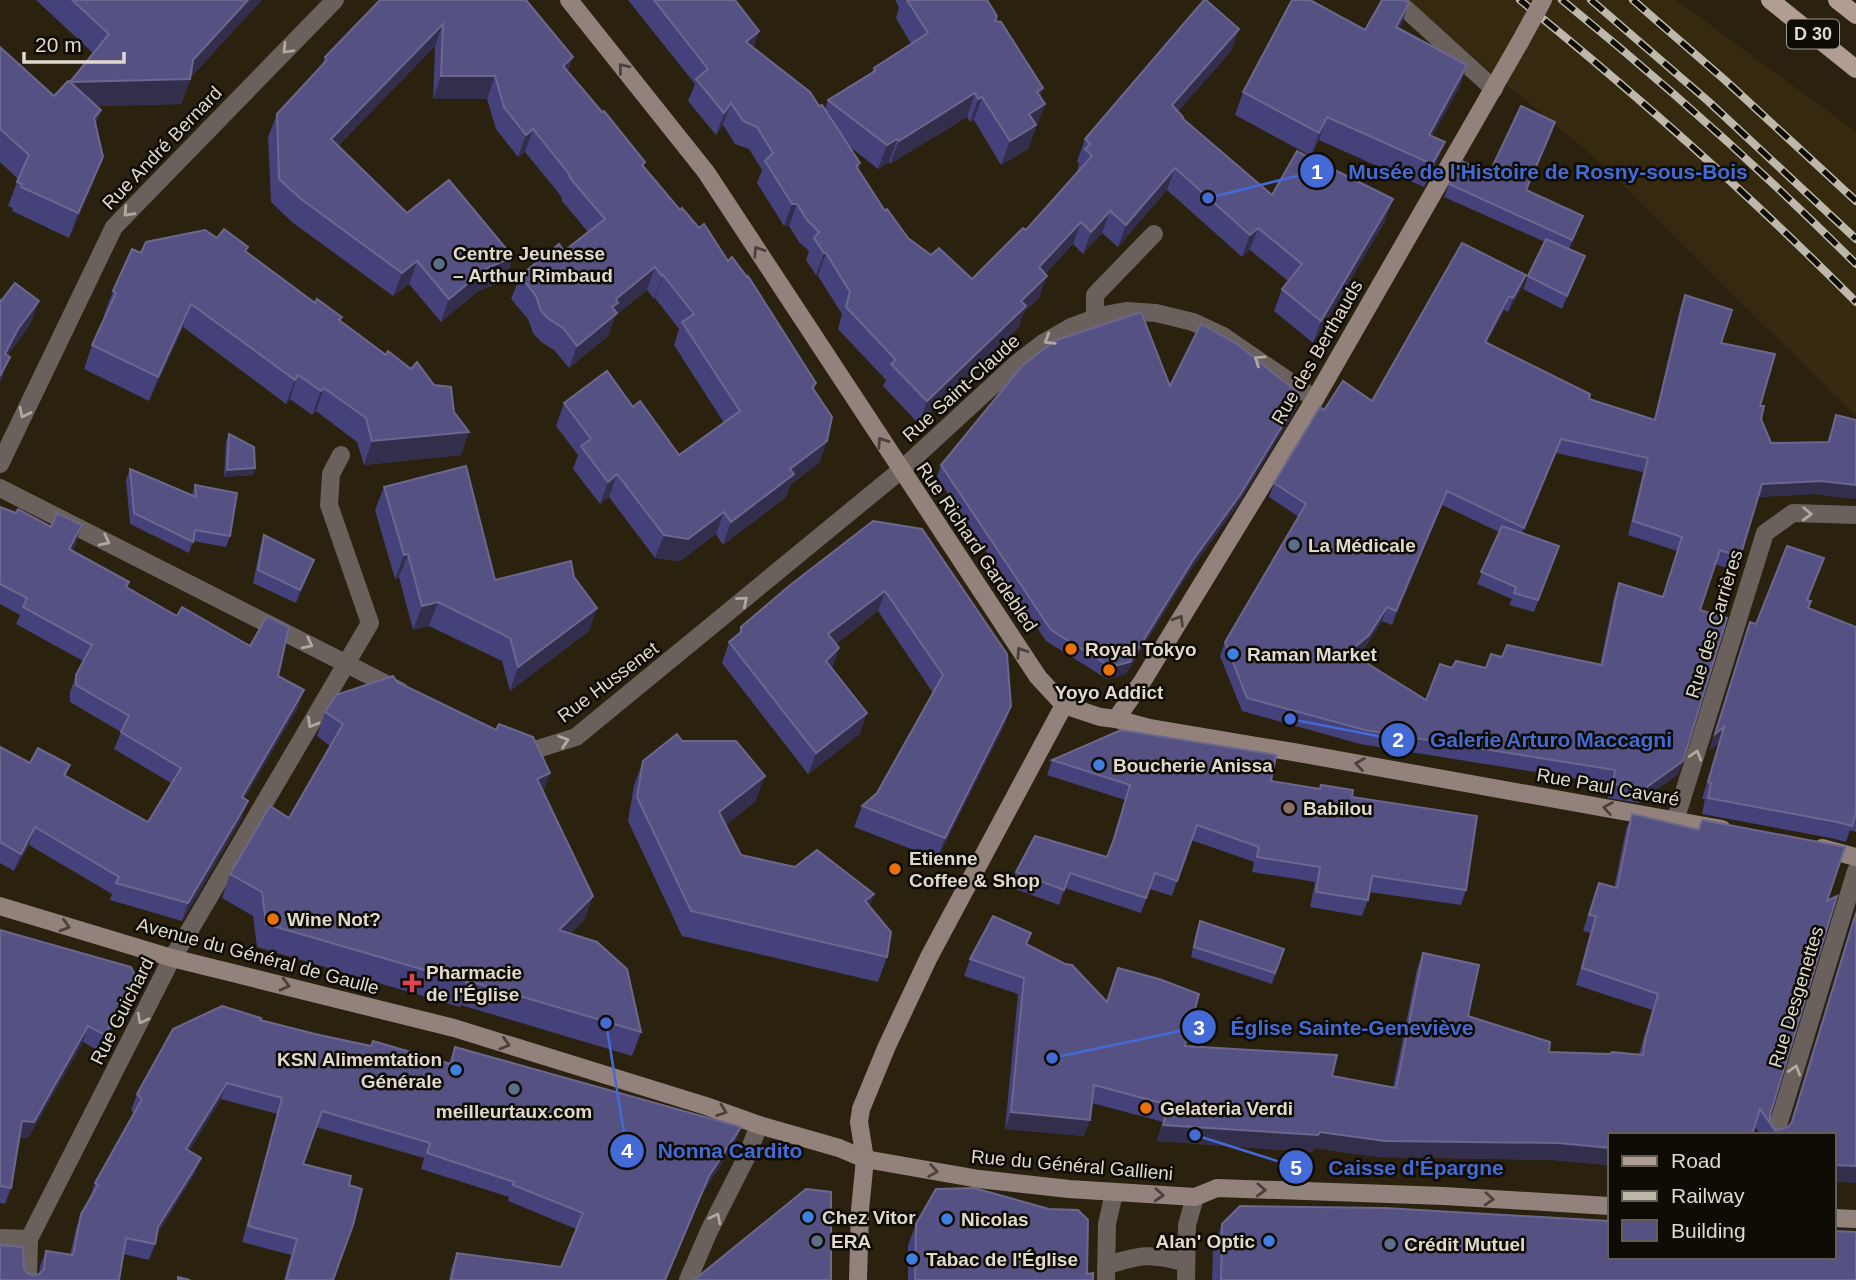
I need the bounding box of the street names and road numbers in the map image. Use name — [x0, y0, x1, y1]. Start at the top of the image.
road number: D 30 — [1787, 19, 1839, 48]
street label: Rue André Bernard — [98, 82, 226, 214]
street label: Rue des Berthauds — [1267, 276, 1367, 428]
street label: Rue Saint-Claude — [898, 330, 1024, 446]
street label: Rue Richard Gardebled — [912, 458, 1042, 636]
street label: Rue des Carrières — [1681, 547, 1747, 701]
street label: Rue Hussenet — [554, 637, 663, 727]
street label: Rue Paul Cavaré — [1535, 764, 1681, 810]
street label: Avenue du Général de Gaulle — [135, 914, 381, 998]
street label: Rue Desgenettes — [1764, 924, 1828, 1070]
street label: Rue Guichard — [86, 954, 158, 1068]
street label: Rue du Général Gallieni — [970, 1146, 1174, 1184]

